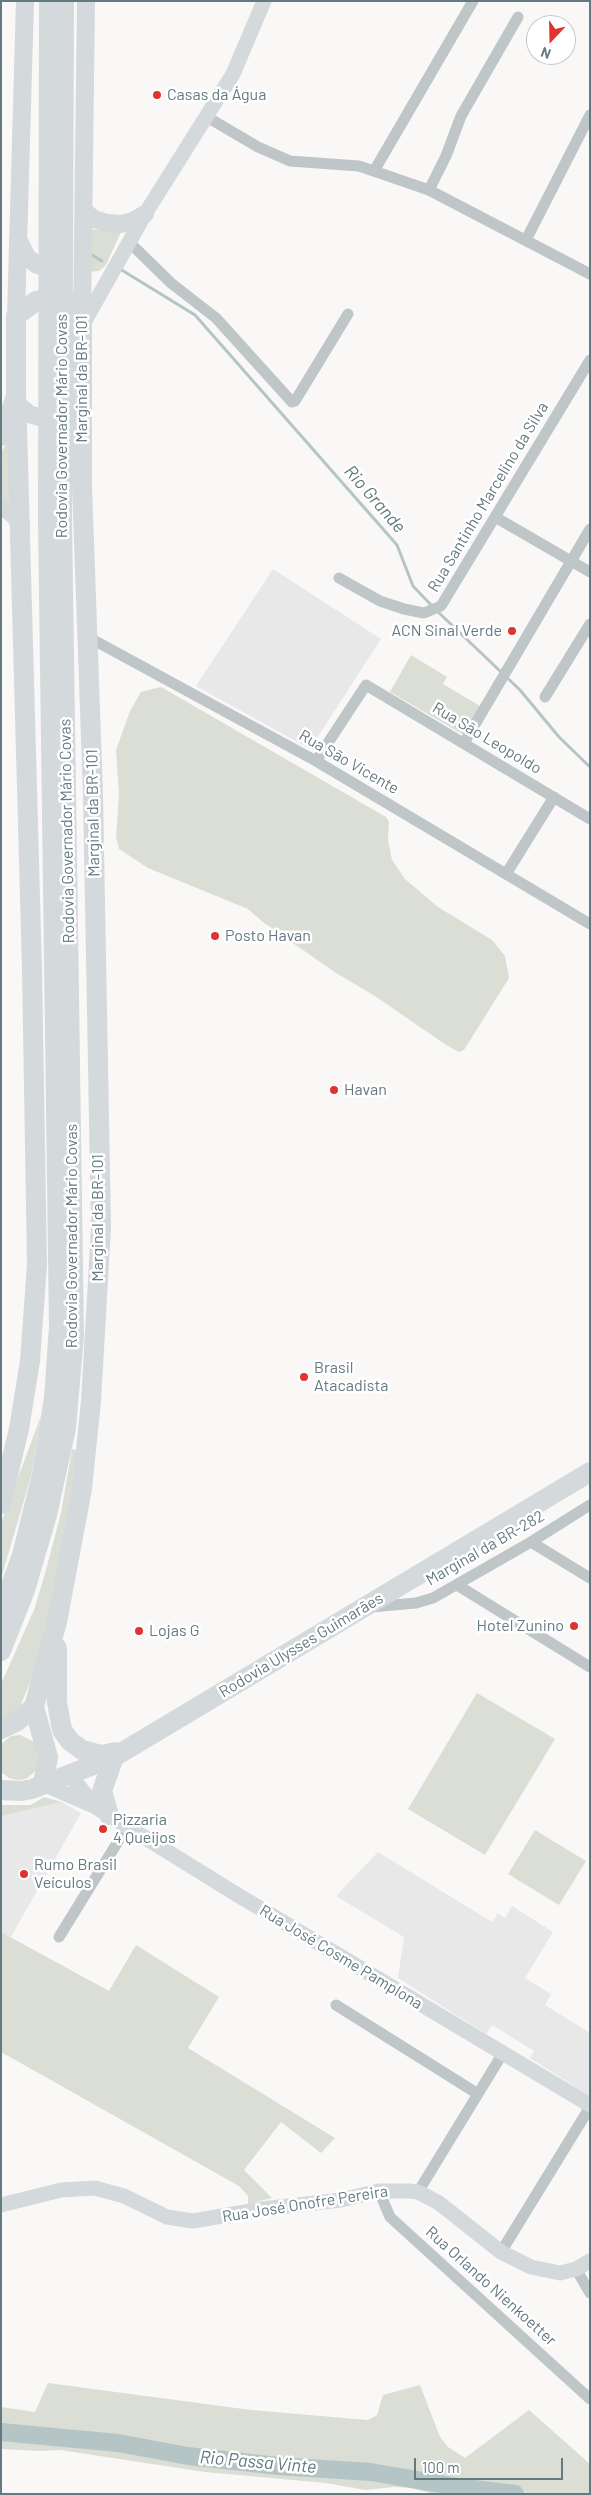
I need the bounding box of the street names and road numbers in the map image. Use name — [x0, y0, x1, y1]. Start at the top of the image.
street label: Rodovia Governador Mário Covas — [52, 314, 72, 538]
street label: Marginal da BR-101 — [72, 315, 92, 443]
street label: Rua Santinho Marcelino da Silva — [424, 399, 552, 595]
street label: Rua São Leopoldo — [429, 698, 545, 778]
street label: Rodovia Governador Mário Covas — [55, 719, 79, 943]
street label: Rua São Vicente — [296, 726, 402, 798]
street label: Marginal da BR-101 — [82, 749, 104, 877]
street label: Rodovia Governador Mário Covas — [62, 1124, 82, 1348]
street label: Marginal da BR-101 — [88, 1154, 108, 1282]
street label: Marginal da BR-282 — [423, 1506, 547, 1590]
street label: Rodovia Ulysses Guimarães — [216, 1588, 386, 1702]
street label: Rua José Cosme Pamplona — [256, 1901, 426, 2013]
street label: Rua José Onofre Pereira — [221, 2181, 389, 2227]
street label: Rua Orlando Nienkoetter — [422, 2222, 560, 2350]

